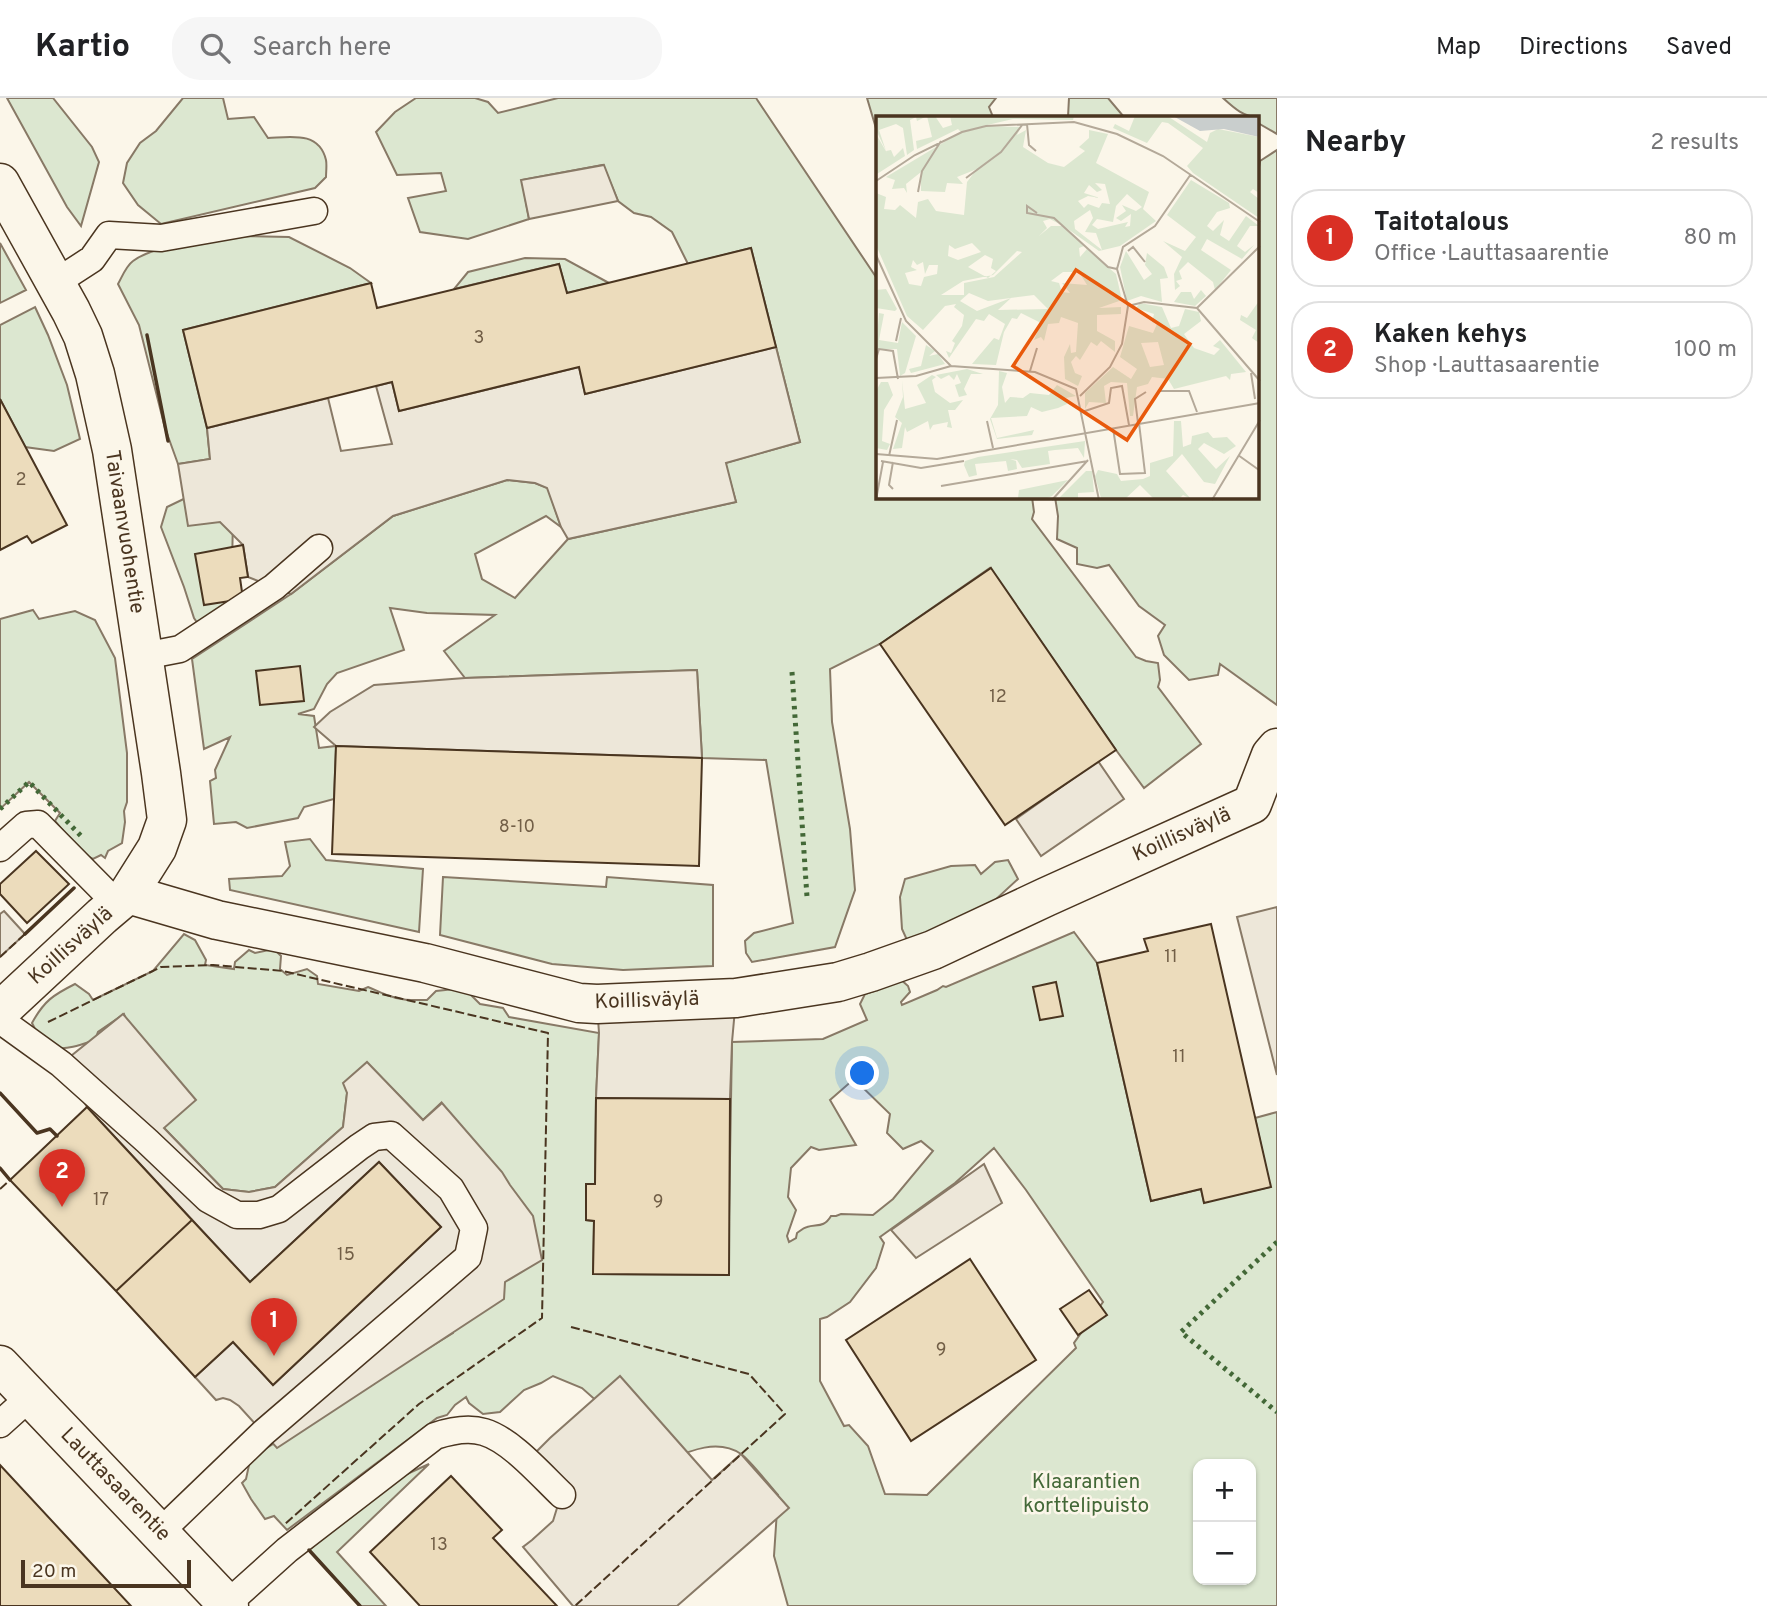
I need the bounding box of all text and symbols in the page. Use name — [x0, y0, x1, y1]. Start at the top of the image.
search box — [172, 17, 662, 80]
text: Kartio — [35, 27, 130, 69]
icon: search — [196, 29, 234, 67]
text: Search here — [252, 32, 391, 65]
text: Map — [1436, 33, 1481, 63]
text: Directions — [1519, 33, 1628, 63]
text: Saved — [1666, 33, 1732, 63]
inset map — [876, 116, 1260, 499]
text: Nearby — [1305, 125, 1406, 162]
text: 2 results — [1650, 129, 1739, 158]
text: Taitotalous — [1374, 207, 1509, 240]
text: 1 — [1325, 224, 1335, 253]
text: 80 m — [1684, 224, 1737, 253]
text: Office · Lauttasaarentie — [1374, 240, 1609, 269]
text: Kaken kehys — [1374, 319, 1527, 352]
house number: 3 — [474, 327, 484, 350]
text: 2 — [1323, 336, 1337, 365]
text: 100 m — [1674, 336, 1737, 365]
text: Shop · Lauttasaarentie — [1374, 352, 1600, 381]
street label: Taivaanvuohentie — [98, 448, 150, 616]
house number: 2 — [15, 469, 27, 492]
house number: 12 — [989, 686, 1007, 709]
street label: Koillisväylä — [1129, 801, 1235, 869]
house number: 8-10 — [499, 816, 535, 839]
street label: Koillisväylä — [23, 901, 119, 991]
house number: 11 — [1164, 946, 1178, 969]
street label: Koillisväylä — [594, 986, 700, 1016]
house number: 11 — [1172, 1046, 1186, 1069]
your location — [845, 1056, 879, 1090]
pin: 2 — [39, 1149, 85, 1207]
house number: 17 — [93, 1189, 109, 1212]
house number: 9 — [653, 1191, 663, 1214]
house number: 15 — [337, 1244, 355, 1267]
pin: 1 — [251, 1298, 297, 1356]
house number: 9 — [936, 1339, 946, 1362]
street label: Lauttasaarentie — [54, 1422, 176, 1548]
map controls — [1193, 1459, 1256, 1585]
button: + — [1193, 1459, 1256, 1522]
park label: Klaarantien korttelipuisto — [1023, 1469, 1149, 1520]
button: − — [1193, 1522, 1256, 1585]
house number: 13 — [430, 1534, 448, 1557]
scale bar — [21, 1557, 191, 1589]
text: 20 m — [32, 1560, 76, 1584]

